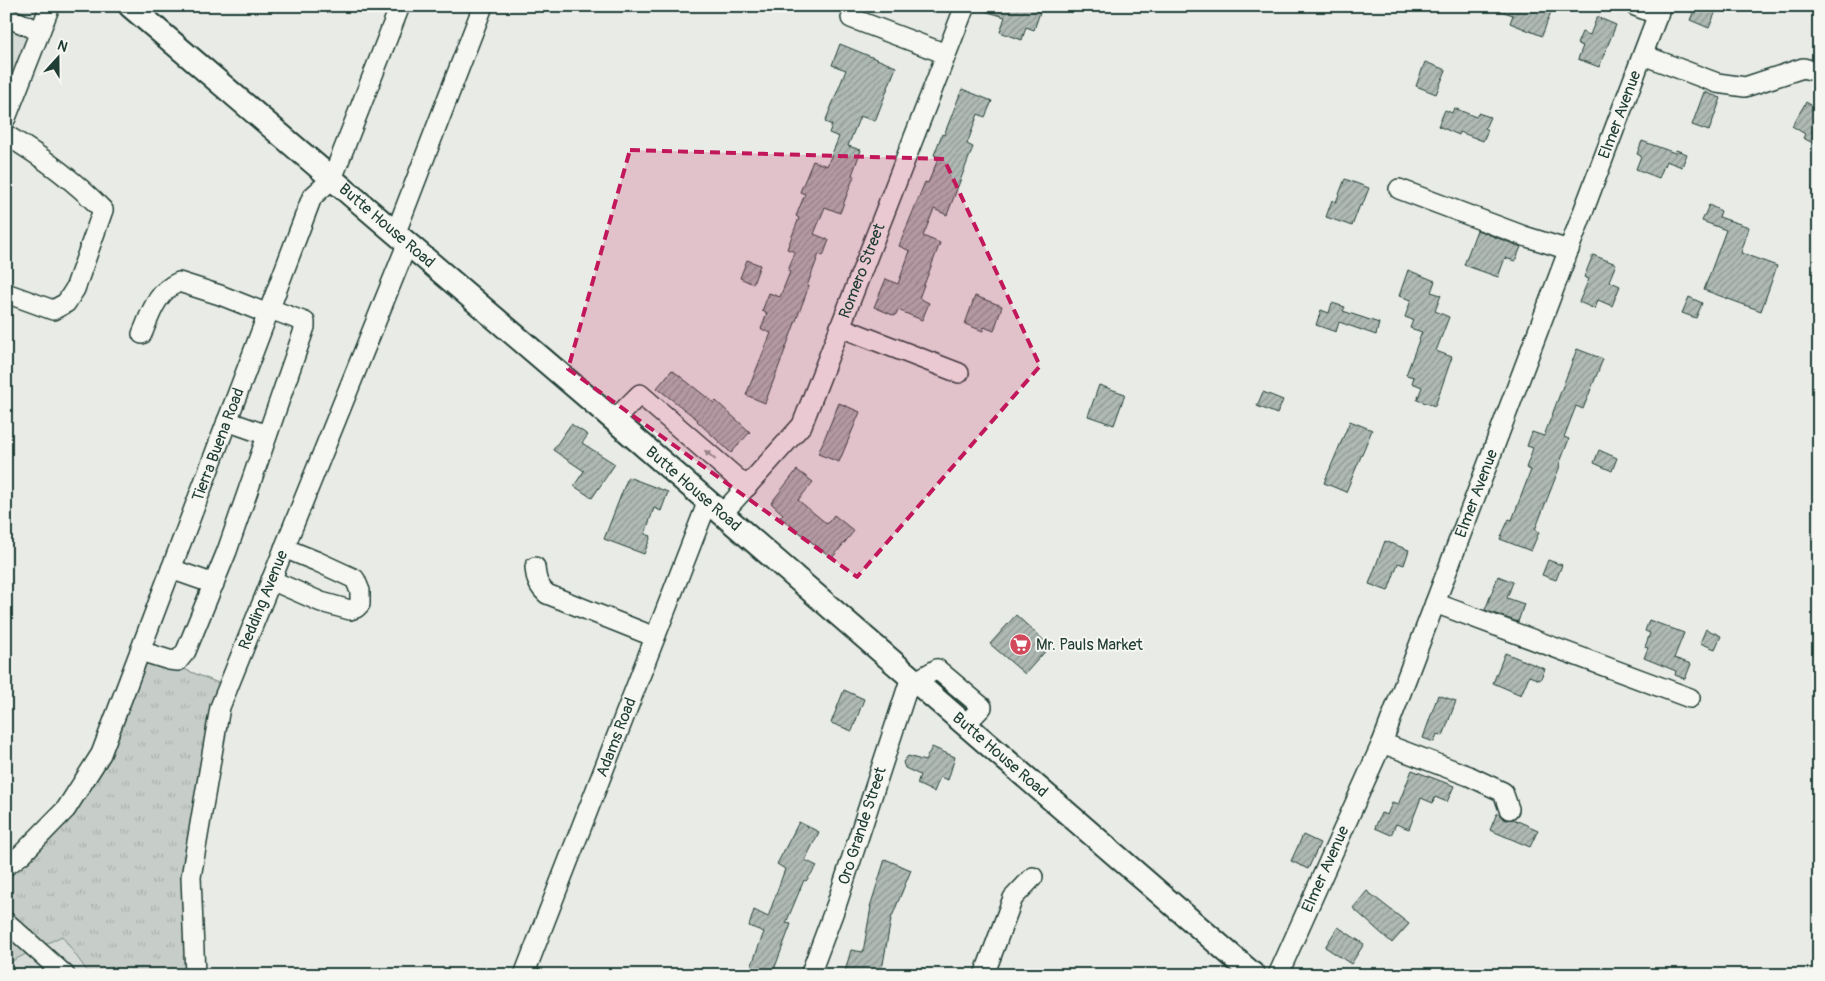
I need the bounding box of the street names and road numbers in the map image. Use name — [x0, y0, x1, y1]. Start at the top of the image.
street label: Elmer Avenue — [1594, 68, 1646, 162]
street label: Butte House Road — [335, 179, 439, 272]
street label: Romero Street — [834, 220, 890, 321]
street label: Tierra Buena Road — [188, 385, 249, 504]
street label: Butte House Road — [642, 442, 745, 536]
street label: Elmer Avenue — [1451, 447, 1502, 540]
street label: Redding Avenue — [234, 547, 292, 653]
street label: Adams Road — [592, 695, 641, 780]
street label: Butte House Road — [948, 708, 1052, 802]
street label: Oro Grande Street — [834, 764, 891, 887]
street label: Elmer Avenue — [1297, 823, 1354, 916]

